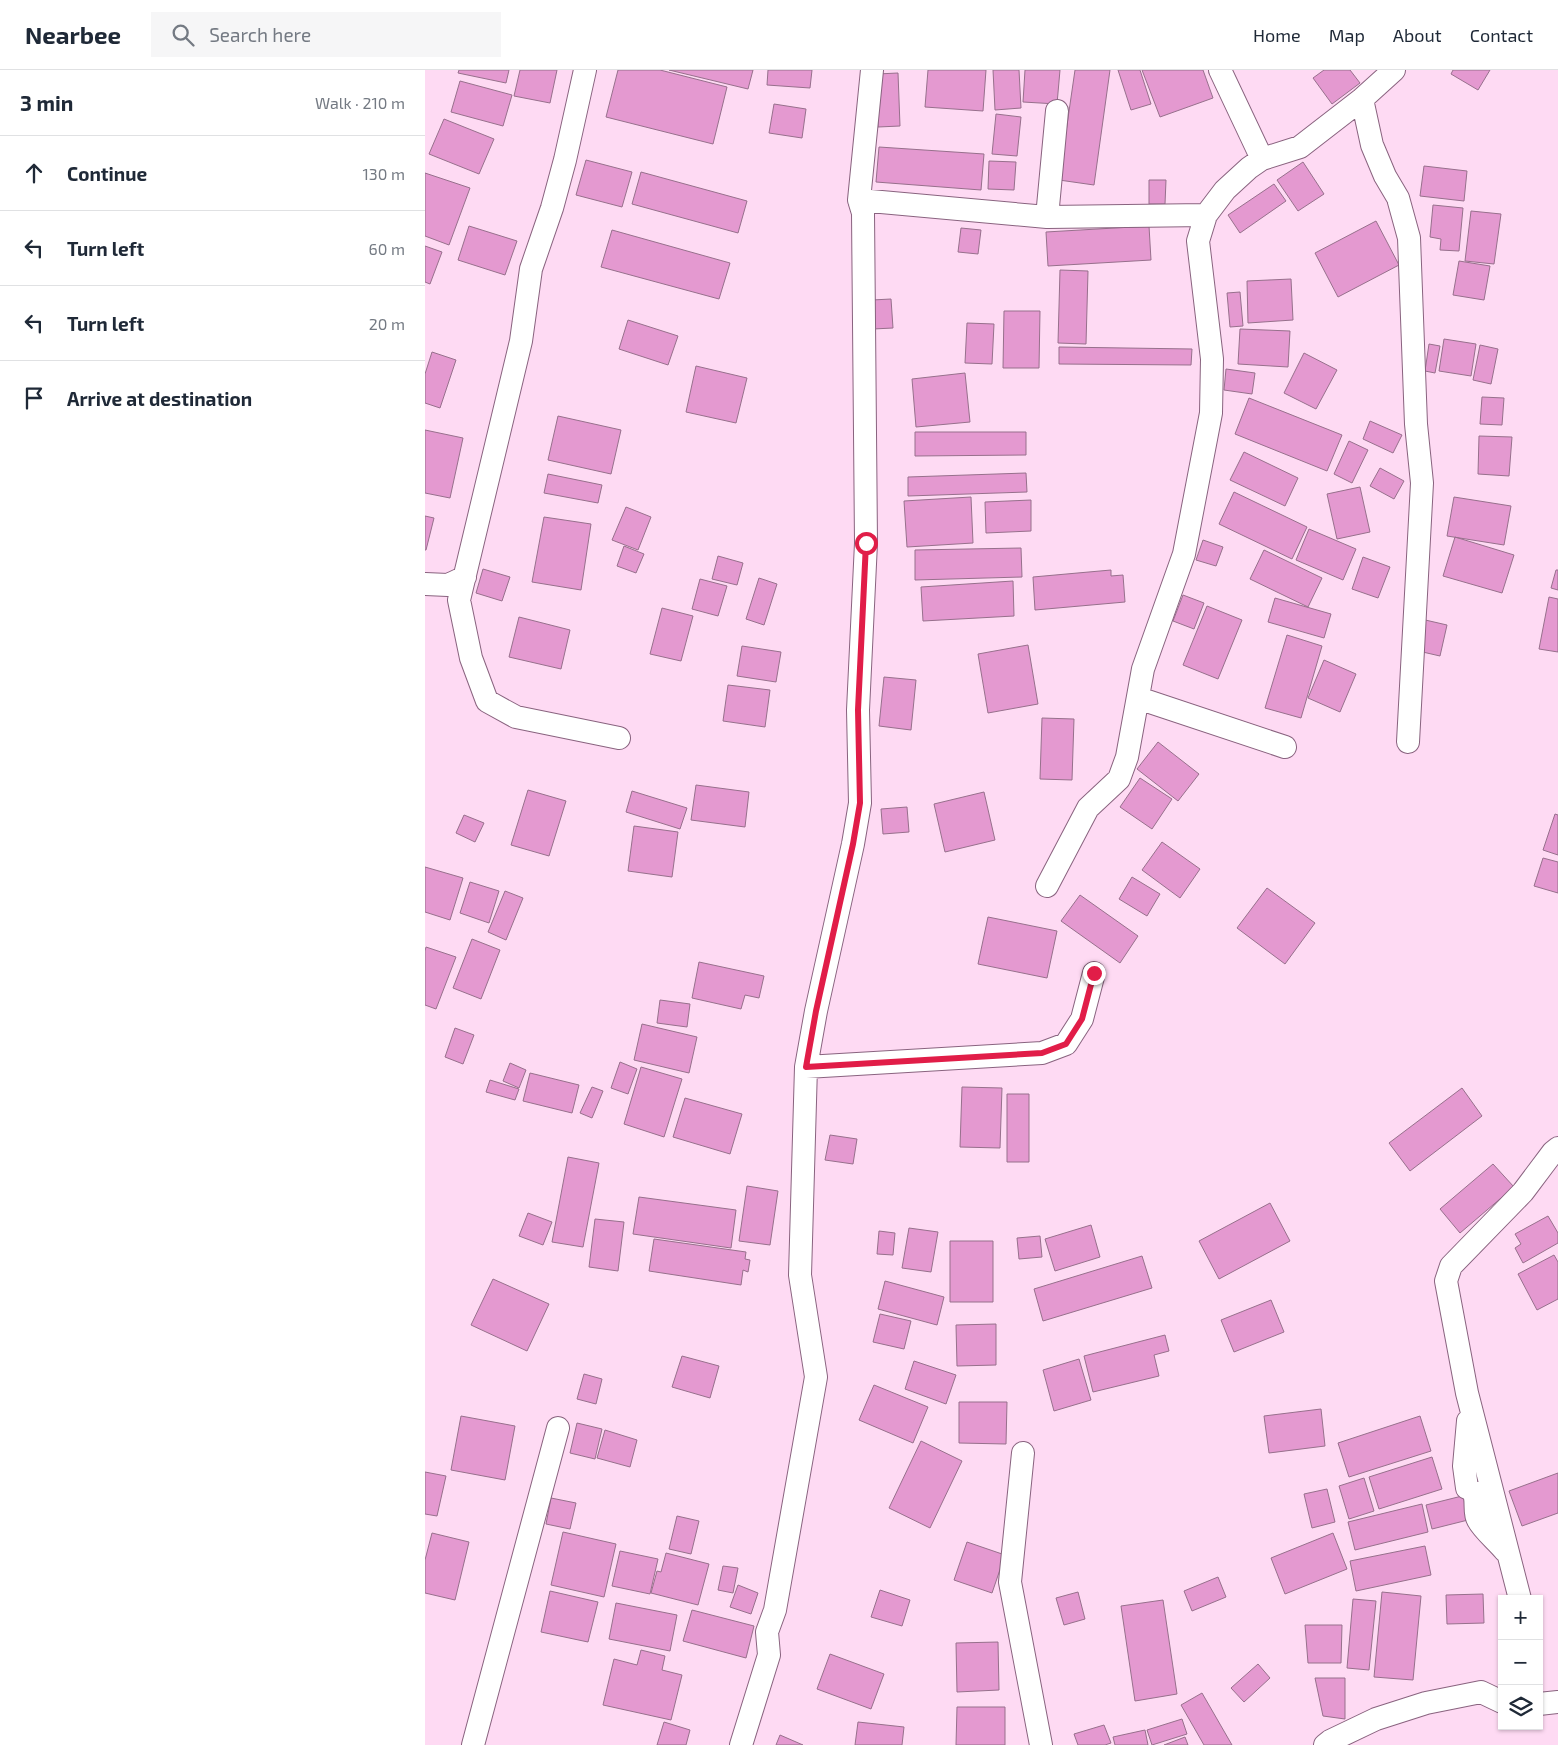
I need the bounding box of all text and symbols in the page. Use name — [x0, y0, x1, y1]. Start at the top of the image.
search box — [151, 12, 501, 57]
text: Nearbee — [25, 20, 121, 49]
icon: search — [169, 21, 197, 49]
text: Search here — [209, 23, 311, 46]
text: Home — [1253, 24, 1301, 46]
text: Map — [1329, 24, 1365, 46]
text: About — [1393, 24, 1442, 46]
text: Contact — [1470, 24, 1533, 46]
text: 3 min — [20, 90, 73, 115]
text: Walk · 210 m — [315, 93, 405, 112]
icon: ahead — [20, 159, 48, 187]
text: Continue — [67, 162, 147, 185]
text: 130 m — [363, 164, 405, 183]
icon: left — [20, 234, 48, 262]
text: Turn left — [67, 237, 144, 260]
text: 60 m — [369, 239, 405, 258]
icon: left — [20, 309, 48, 337]
text: Turn left — [67, 312, 144, 335]
text: 20 m — [369, 314, 405, 333]
icon: arrive — [20, 384, 48, 412]
text: Arrive at destination — [67, 387, 252, 410]
route start — [855, 532, 878, 555]
route end — [1083, 962, 1106, 985]
map controls — [1498, 1595, 1543, 1730]
button: + — [1498, 1595, 1543, 1640]
button: − — [1498, 1640, 1543, 1685]
button: layers — [1498, 1685, 1543, 1730]

